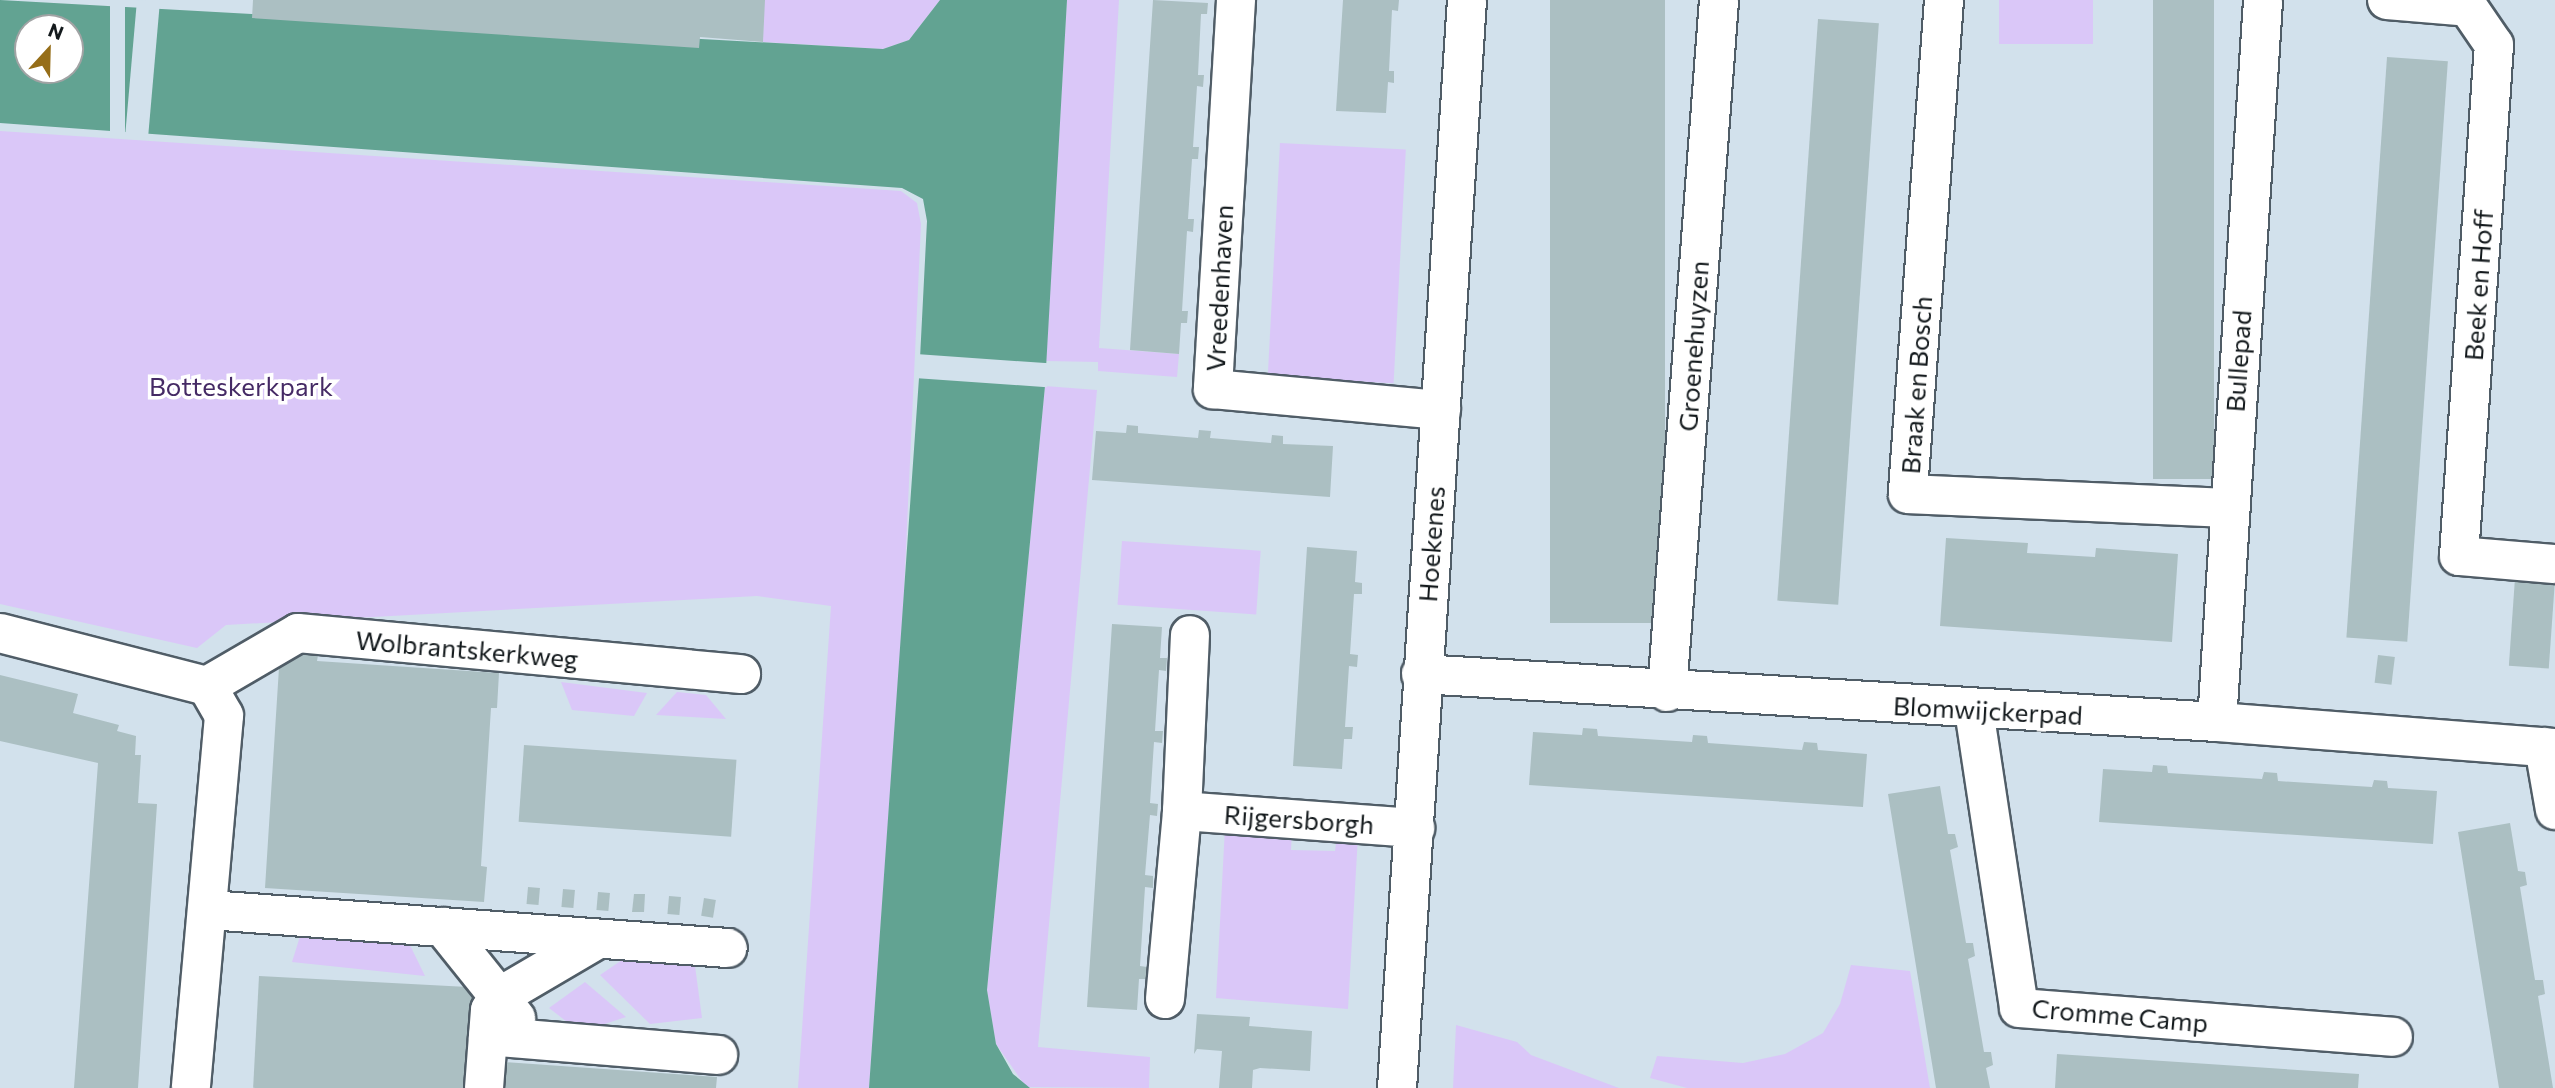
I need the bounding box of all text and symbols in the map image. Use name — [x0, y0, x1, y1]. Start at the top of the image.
north arrow — [14, 14, 84, 84]
text: N — [45, 18, 67, 44]
street label: Vreedenhaven — [1199, 204, 1239, 372]
street label: Beek en Hoff — [2457, 208, 2499, 362]
street label: Groenehuyzen — [1671, 260, 1715, 432]
street label: Braak en Bosch — [1894, 295, 1938, 475]
street label: Bullepad — [2219, 309, 2257, 413]
park label: Botteskerkpark — [149, 370, 333, 402]
street label: Hoekenes — [1411, 485, 1451, 603]
street label: Wolbrantskerkweg — [354, 624, 580, 674]
street label: Blomwijckerpad — [1892, 689, 2084, 731]
street label: Rijgersborgh — [1223, 798, 1375, 840]
street label: Cromme Camp — [2031, 992, 2209, 1038]

